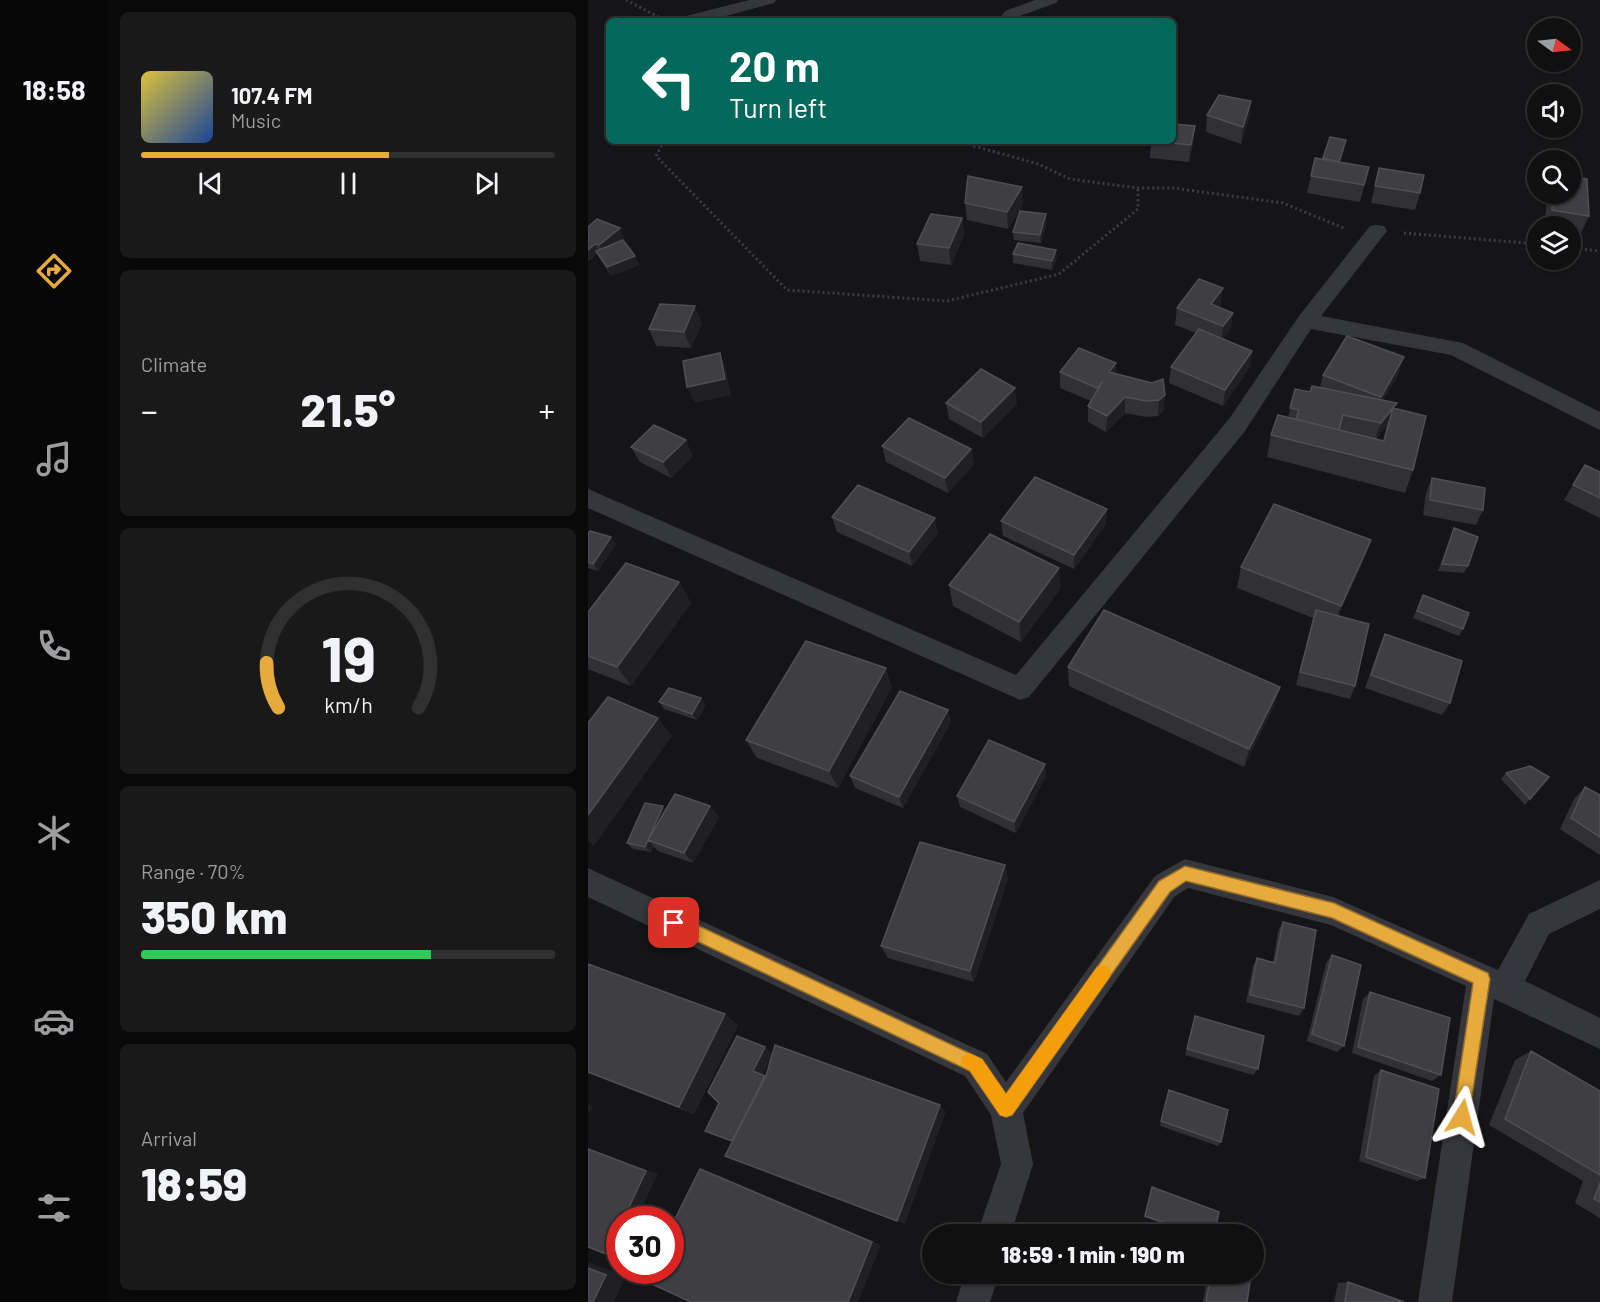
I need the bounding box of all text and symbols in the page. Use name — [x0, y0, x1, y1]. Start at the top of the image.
north arrow — [1527, 18, 1581, 72]
map controls — [1527, 18, 1581, 270]
text: 20 m — [729, 40, 820, 90]
icon: left — [630, 42, 708, 120]
text: 18:58 — [22, 73, 86, 105]
text: 107.4 FM — [231, 82, 313, 108]
button: sound — [1527, 84, 1581, 138]
text: Turn left — [729, 91, 827, 123]
text: Music — [231, 108, 281, 132]
button: search — [1527, 150, 1581, 204]
icon: previous — [194, 167, 227, 200]
icon: pause — [332, 167, 365, 200]
icon: next — [470, 167, 503, 200]
button: layers — [1527, 216, 1581, 270]
icon: directions — [33, 250, 75, 292]
text: Climate — [141, 352, 207, 376]
text: 21.5° — [301, 382, 395, 436]
text: − — [141, 390, 158, 430]
text: + — [539, 390, 555, 430]
icon: music — [33, 438, 75, 480]
text: 19 — [320, 620, 376, 694]
icon: phone — [33, 625, 75, 667]
text: km/h — [324, 692, 372, 717]
icon: climate — [33, 812, 75, 854]
text: Range · 70% — [141, 859, 246, 883]
text: 350 km — [141, 889, 287, 943]
pin — [648, 897, 699, 948]
icon: arrive — [657, 906, 690, 939]
icon: car — [33, 1000, 75, 1042]
position arrow — [1430, 1085, 1494, 1149]
text: Arrival — [141, 1126, 197, 1150]
text: 18:59 — [141, 1156, 247, 1210]
icon: filters — [33, 1187, 75, 1229]
speed limit sign: 30 — [606, 1206, 684, 1284]
text: 18:59 · 1 min · 190 m — [1001, 1241, 1185, 1267]

